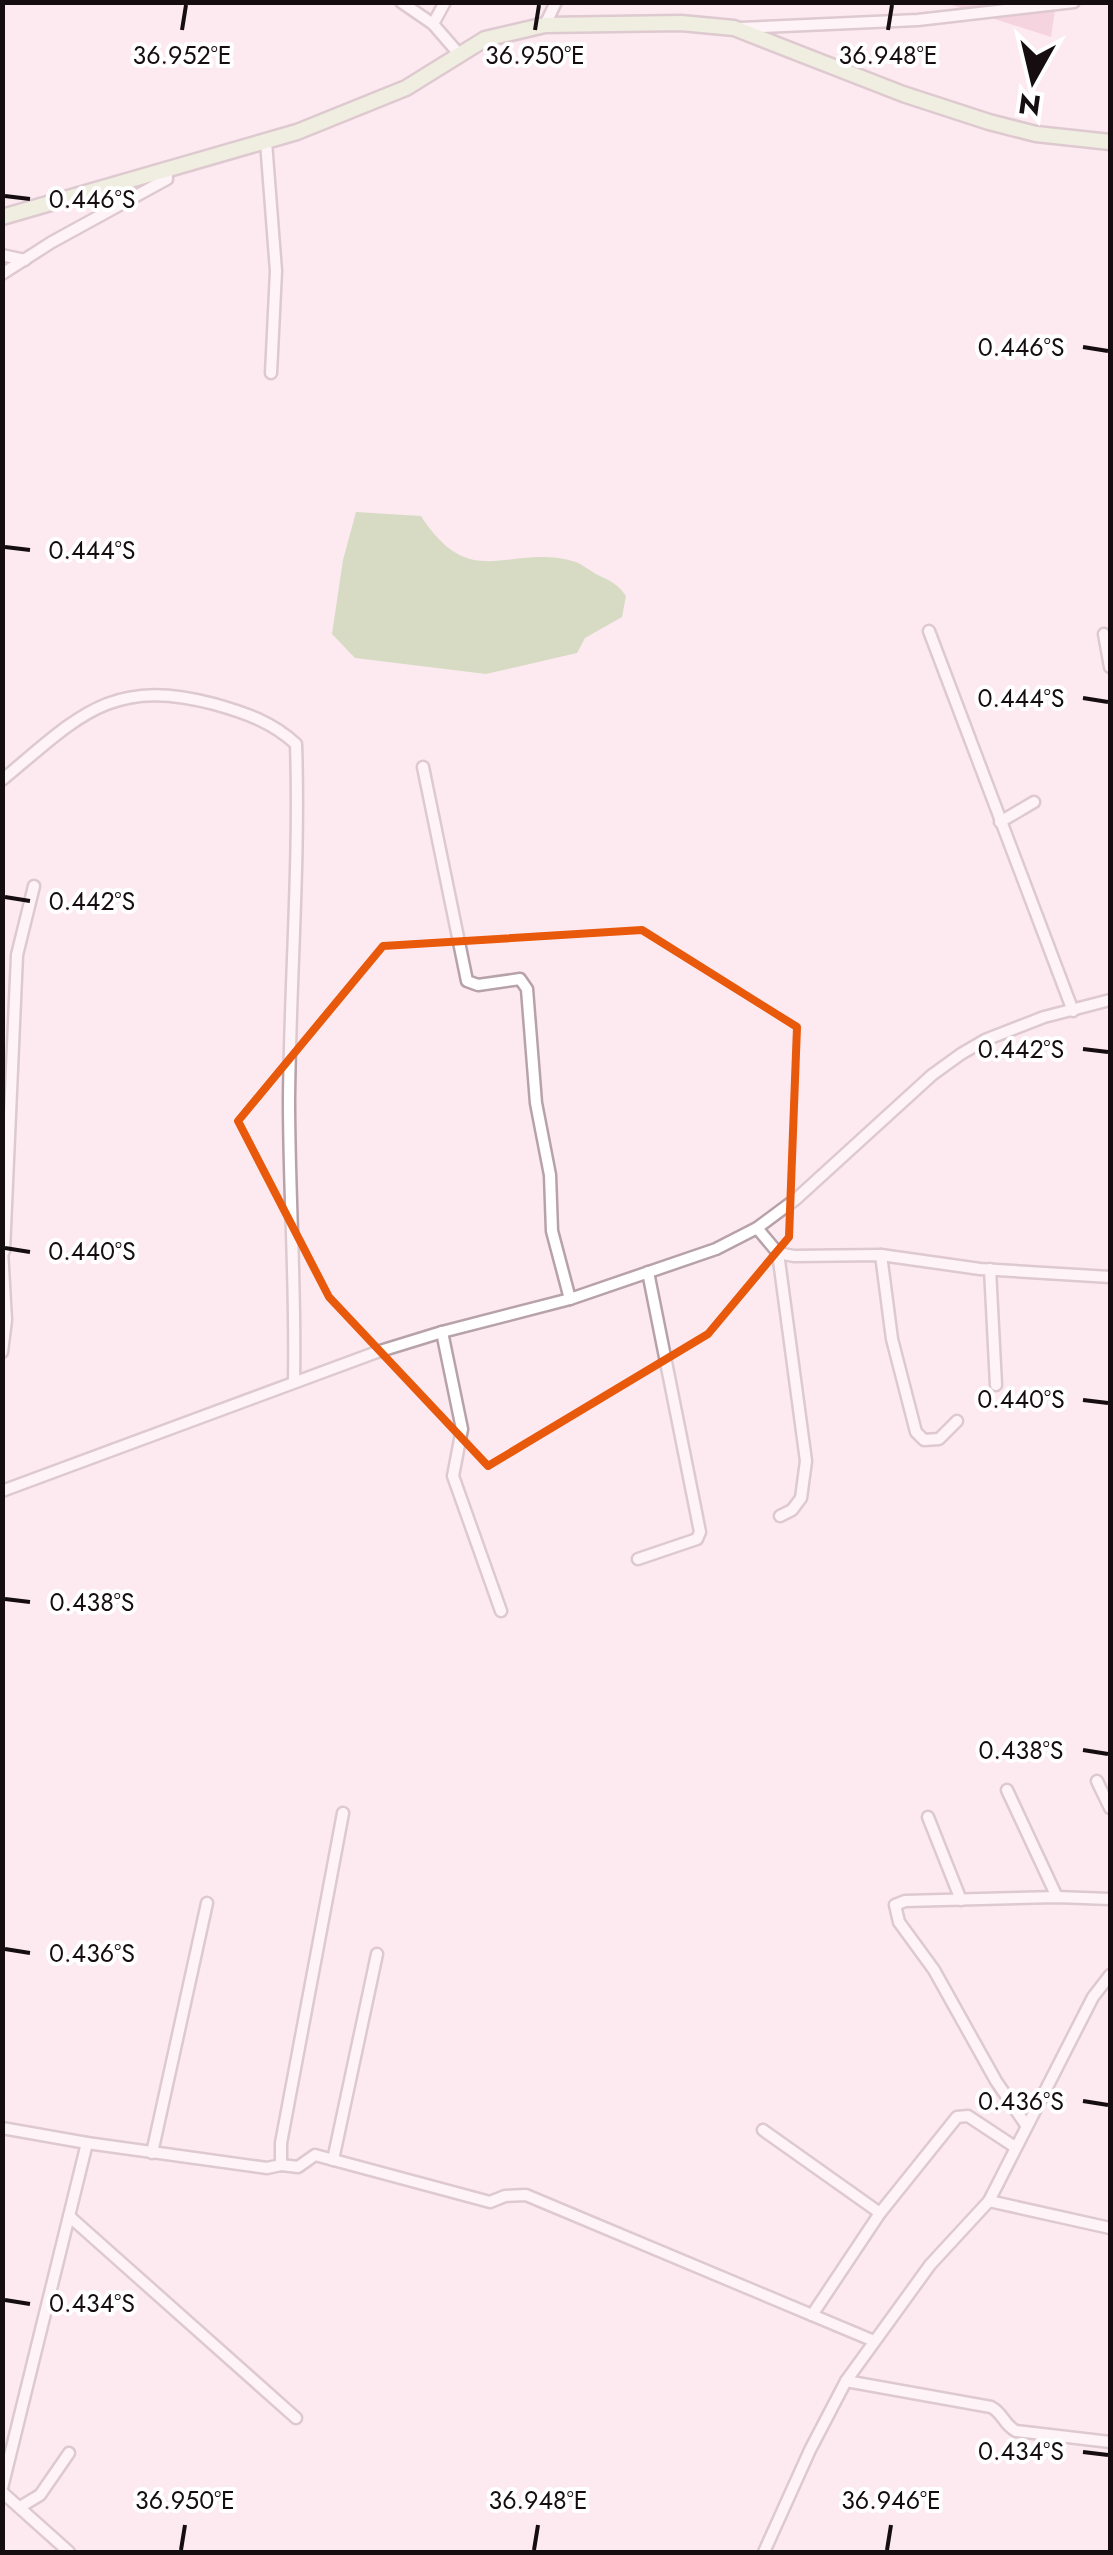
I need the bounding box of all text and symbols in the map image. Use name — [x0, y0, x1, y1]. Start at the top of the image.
north arrow — [983, 30, 1083, 130]
text: 36.952°E — [133, 37, 231, 73]
text: 36.950°E — [485, 37, 585, 73]
text: 36.948°E — [839, 37, 937, 73]
text: N — [1016, 82, 1043, 126]
text: 0.446°S — [49, 181, 135, 217]
text: 0.446°S — [978, 329, 1064, 365]
text: 0.444°S — [49, 532, 135, 568]
text: 0.444°S — [978, 680, 1064, 716]
text: 0.442°S — [49, 883, 135, 919]
text: 0.442°S — [978, 1031, 1064, 1067]
text: 0.440°S — [48, 1233, 136, 1269]
text: 0.440°S — [977, 1381, 1065, 1417]
text: 0.438°S — [49, 1584, 135, 1620]
text: 0.438°S — [978, 1732, 1064, 1768]
text: 0.436°S — [49, 1935, 135, 1971]
text: 0.436°S — [978, 2083, 1064, 2119]
text: 0.434°S — [49, 2285, 135, 2321]
text: 0.434°S — [978, 2433, 1064, 2469]
text: 36.950°E — [135, 2482, 235, 2518]
text: 36.948°E — [489, 2482, 587, 2518]
text: 36.946°E — [841, 2482, 941, 2518]

